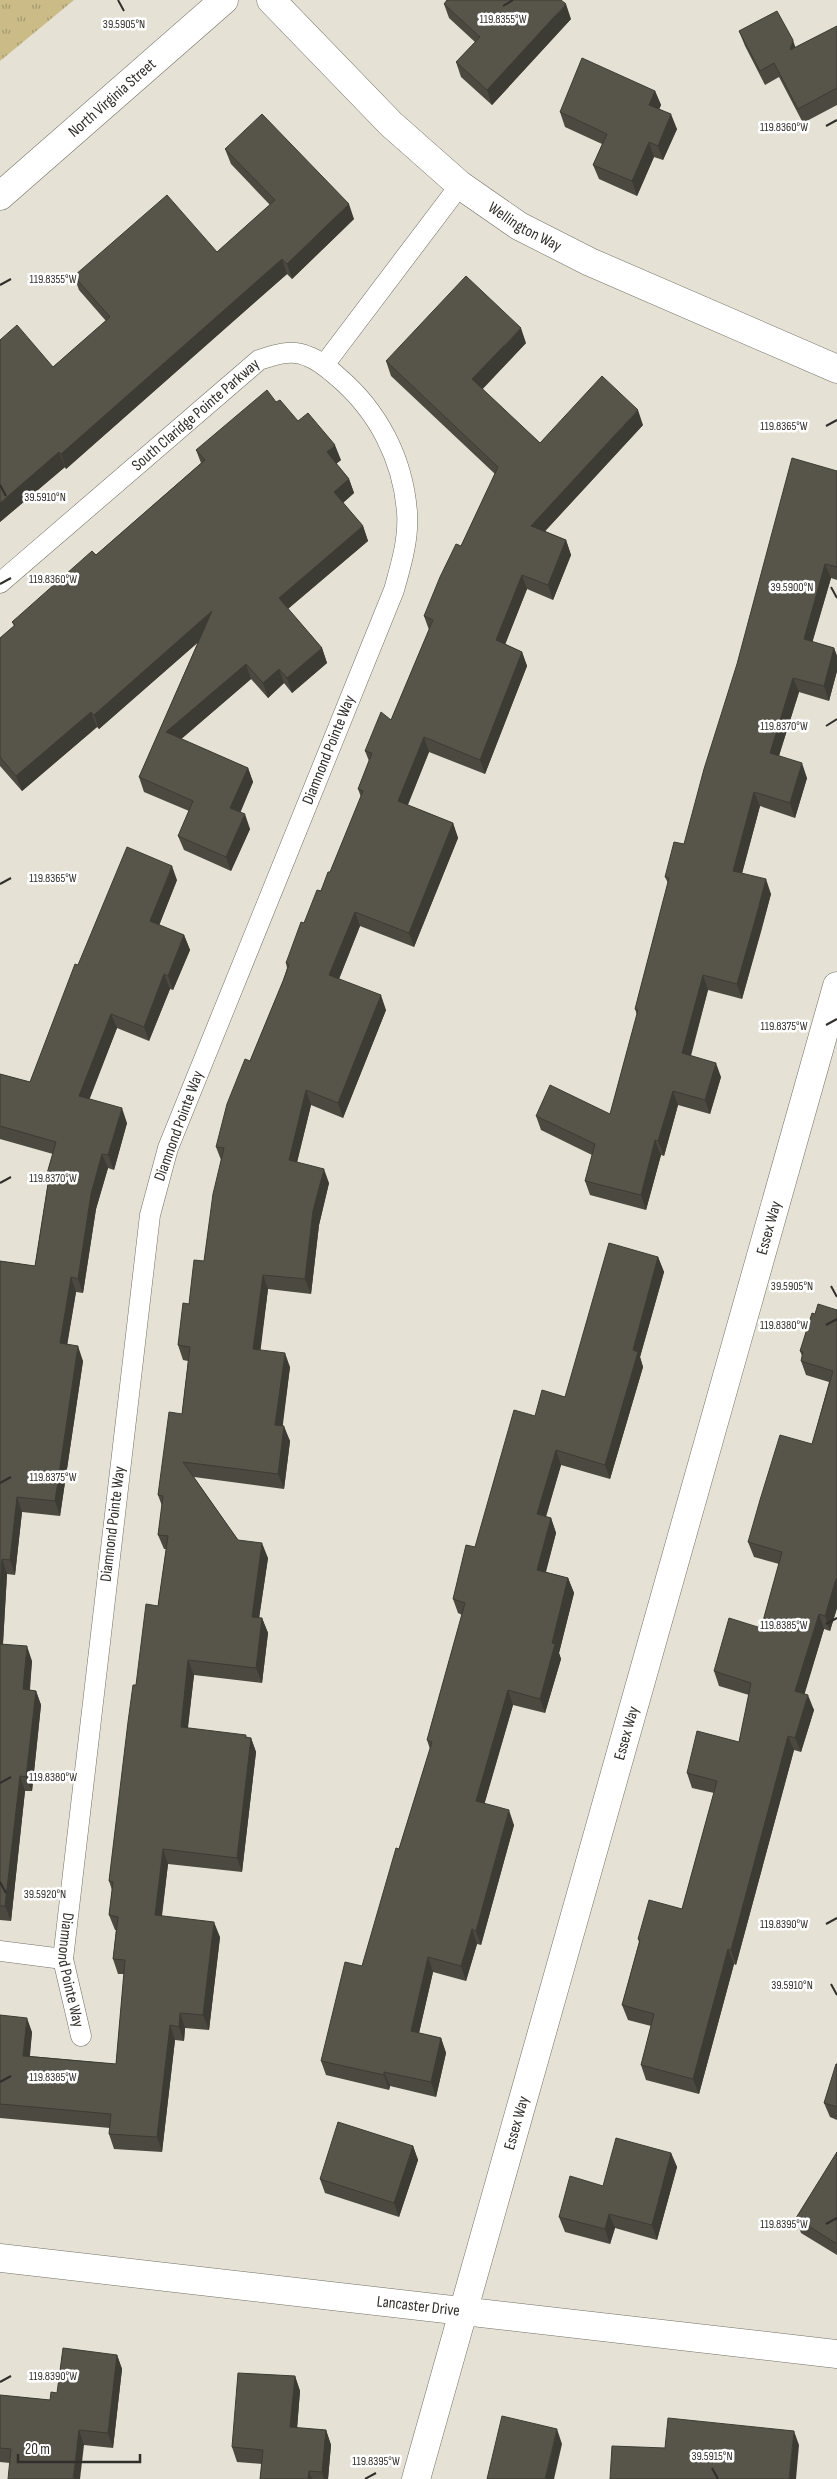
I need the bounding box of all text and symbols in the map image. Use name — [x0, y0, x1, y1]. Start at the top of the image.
text: 119.8355°W — [480, 12, 527, 27]
text: 39.5905°N — [103, 17, 145, 32]
street label: North Virginia Street — [64, 54, 160, 141]
text: 119.8360°W — [760, 120, 808, 135]
street label: Wellington Way — [484, 198, 565, 256]
text: 119.8355°W — [30, 272, 77, 287]
street label: South Claridge Pointe Parkway — [128, 354, 263, 475]
text: 119.8365°W — [760, 419, 808, 434]
text: 39.5910°N — [24, 490, 66, 505]
text: 119.8360°W — [29, 572, 77, 587]
text: 39.5900°N — [771, 580, 813, 595]
street label: Diamnond Pointe Way — [298, 693, 360, 807]
text: 119.8370°W — [760, 719, 808, 734]
text: 119.8365°W — [29, 871, 77, 886]
text: 119.8375°W — [761, 1019, 808, 1034]
street label: Diamnond Pointe Way — [150, 1068, 208, 1184]
text: 119.8370°W — [29, 1171, 77, 1186]
street label: Essex Way — [752, 1199, 785, 1257]
text: 39.5905°N — [771, 1279, 813, 1294]
text: 119.8380°W — [760, 1318, 808, 1333]
street label: Diamnond Pointe Way — [96, 1465, 130, 1583]
text: 119.8375°W — [30, 1470, 77, 1485]
text: 119.8385°W — [760, 1618, 808, 1633]
street label: Essex Way — [610, 1704, 643, 1762]
text: 119.8380°W — [29, 1770, 77, 1785]
text: 39.5920°N — [24, 1887, 66, 1902]
street label: Diamnond Pointe Way — [53, 1912, 88, 2029]
text: 119.8390°W — [760, 1917, 808, 1932]
text: 39.5910°N — [771, 1978, 813, 1993]
text: 119.8385°W — [29, 2070, 77, 2085]
street label: Essex Way — [500, 2094, 533, 2152]
text: 119.8395°W — [760, 2217, 808, 2232]
street label: Lancaster Drive — [376, 2292, 461, 2320]
text: 119.8390°W — [29, 2369, 77, 2384]
scale bar — [18, 2432, 140, 2464]
text: 20 m — [25, 2440, 50, 2459]
text: 39.5915°N — [691, 2449, 733, 2464]
text: 119.8395°W — [352, 2454, 400, 2469]

